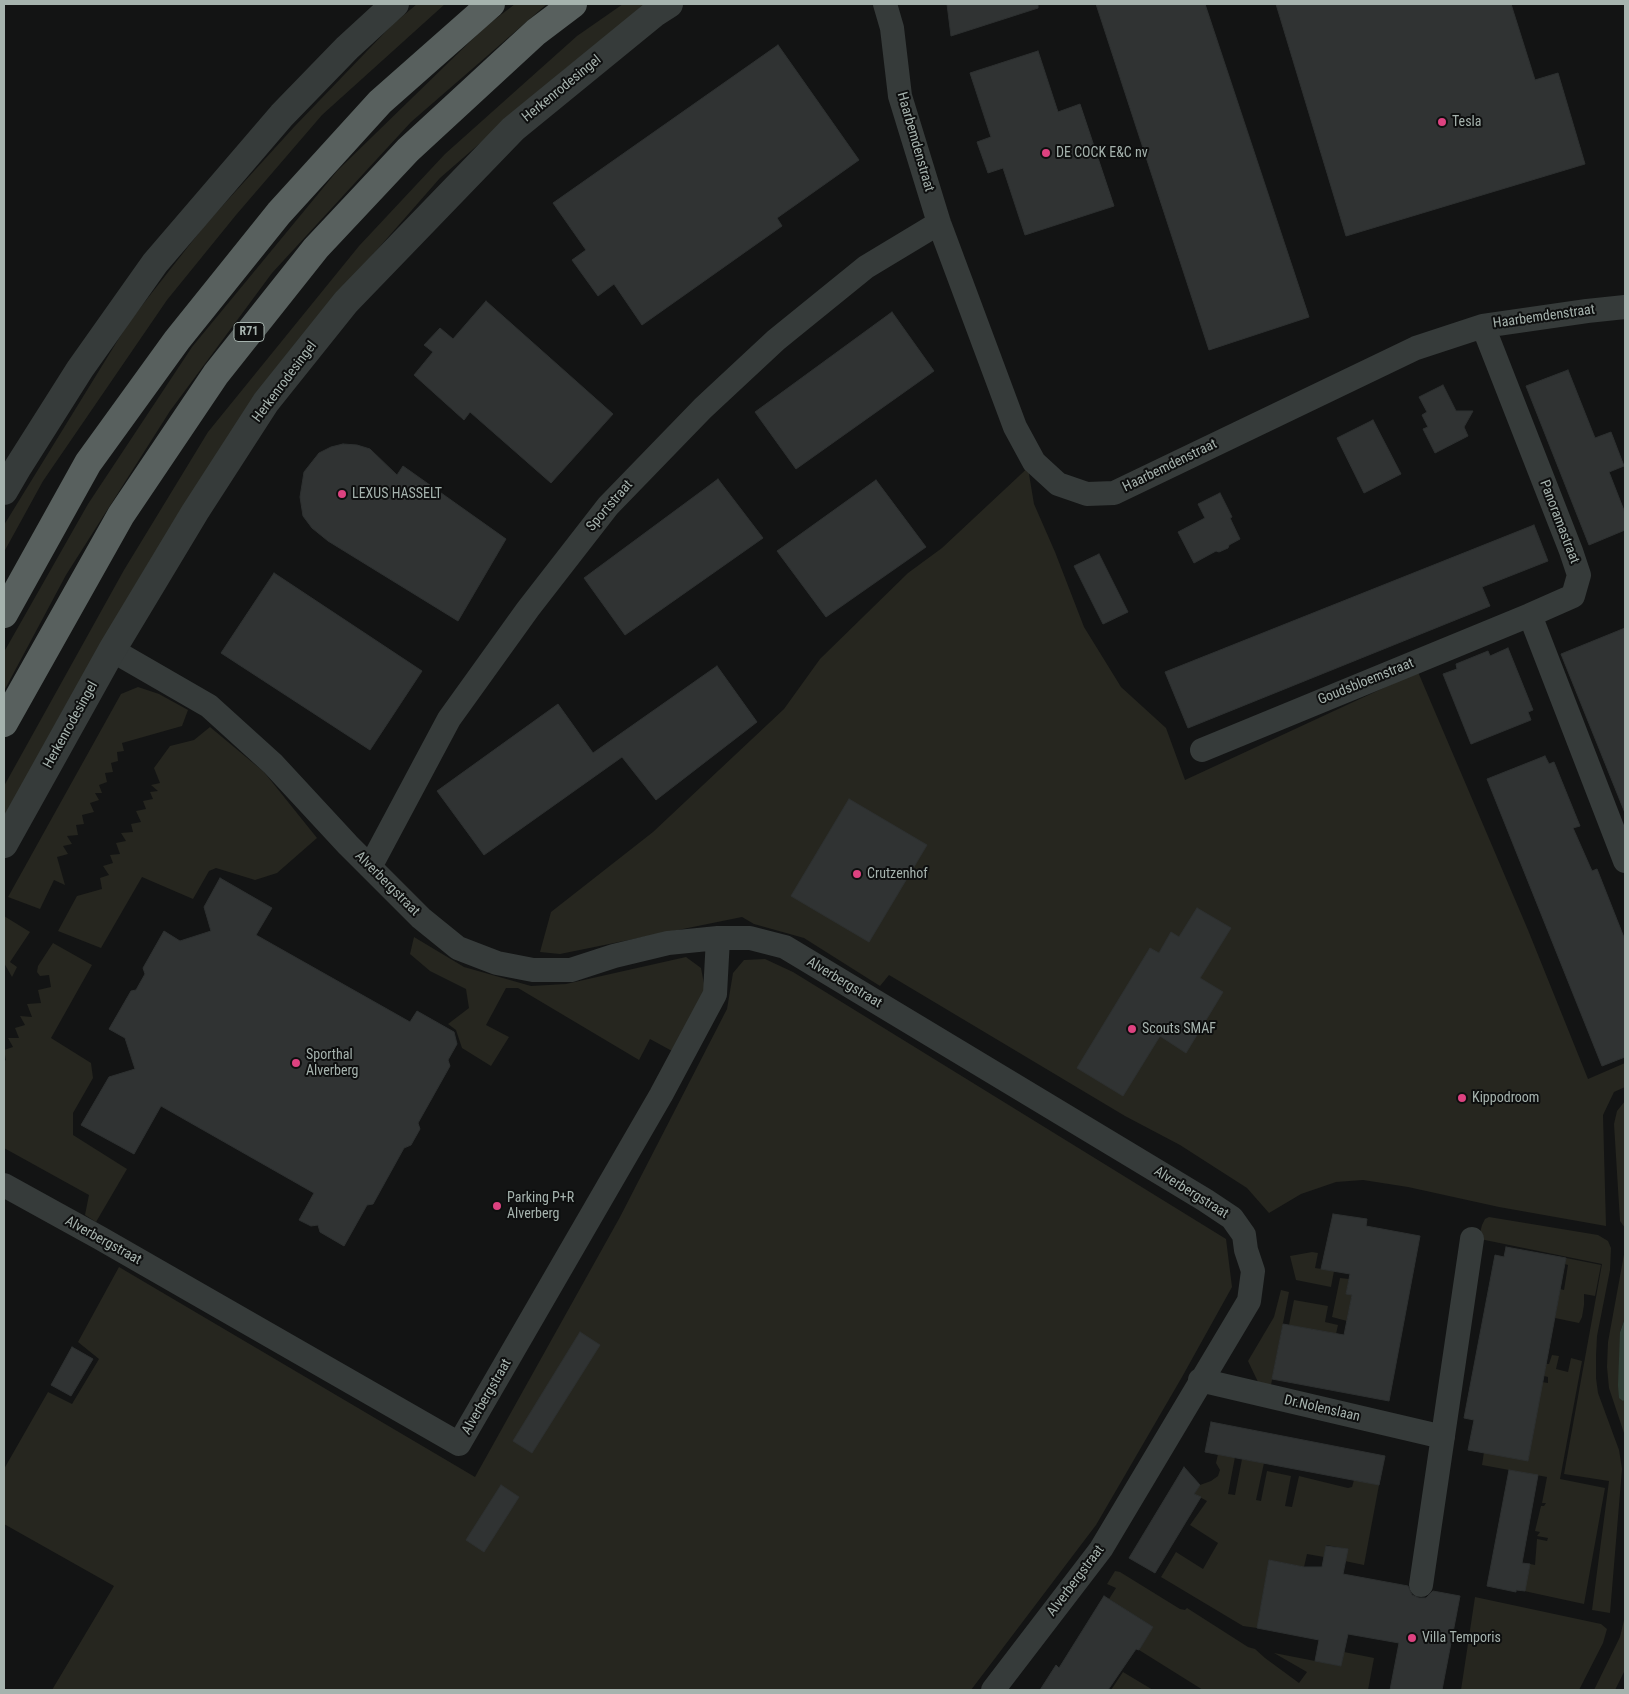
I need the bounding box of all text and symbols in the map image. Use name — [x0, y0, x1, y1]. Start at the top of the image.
street label: Herkenrodesingel — [519, 52, 605, 126]
street label: Haarbemdenstraat — [893, 90, 937, 194]
place label: Tesla — [1452, 114, 1481, 130]
marker: Tesla — [1436, 116, 1448, 128]
place label: DE COCK E&C nv — [1056, 145, 1148, 161]
marker: DE COCK E&C nv — [1040, 147, 1052, 159]
street label: Haarbemdenstraat — [1492, 302, 1596, 332]
road number: R71 — [234, 322, 264, 342]
street label: Herkenrodesingel — [249, 338, 321, 426]
street label: Haarbemdenstraat — [1120, 436, 1220, 496]
street label: Sportstraat — [583, 477, 637, 535]
street label: Panoramastraat — [1535, 478, 1583, 566]
place label: LEXUS HASSELT — [352, 486, 442, 502]
marker: LEXUS HASSELT — [336, 488, 348, 500]
street label: Goudsbloemstraat — [1316, 655, 1416, 709]
street label: Herkenrodesingel — [40, 679, 102, 771]
street label: Alverbergstraat — [351, 848, 423, 920]
place label: Crutzenhof — [867, 866, 928, 882]
marker: Crutzenhof — [851, 868, 863, 880]
street label: Alverbergstraat — [803, 954, 885, 1012]
place label: Scouts SMAF — [1142, 1021, 1216, 1037]
marker: Scouts SMAF — [1126, 1023, 1138, 1035]
place label: Sporthal Alverberg — [306, 1047, 359, 1080]
marker: Sporthal Alverberg — [290, 1057, 302, 1069]
place label: Kippodroom — [1472, 1090, 1539, 1106]
marker: Kippodroom — [1456, 1092, 1468, 1104]
street label: Alverbergstraat — [1151, 1163, 1231, 1223]
place label: Parking P+R Alverberg — [507, 1190, 574, 1222]
marker: Parking P+R Alverberg — [491, 1200, 503, 1212]
street label: Alverbergstraat — [62, 1213, 144, 1269]
street label: Alverbergstraat — [459, 1356, 515, 1438]
street label: Dr.Nolenslaan — [1283, 1392, 1361, 1426]
street label: Alverbergstraat — [1044, 1542, 1108, 1620]
place label: Villa Temporis — [1422, 1630, 1501, 1646]
marker: Villa Temporis — [1406, 1632, 1418, 1644]

